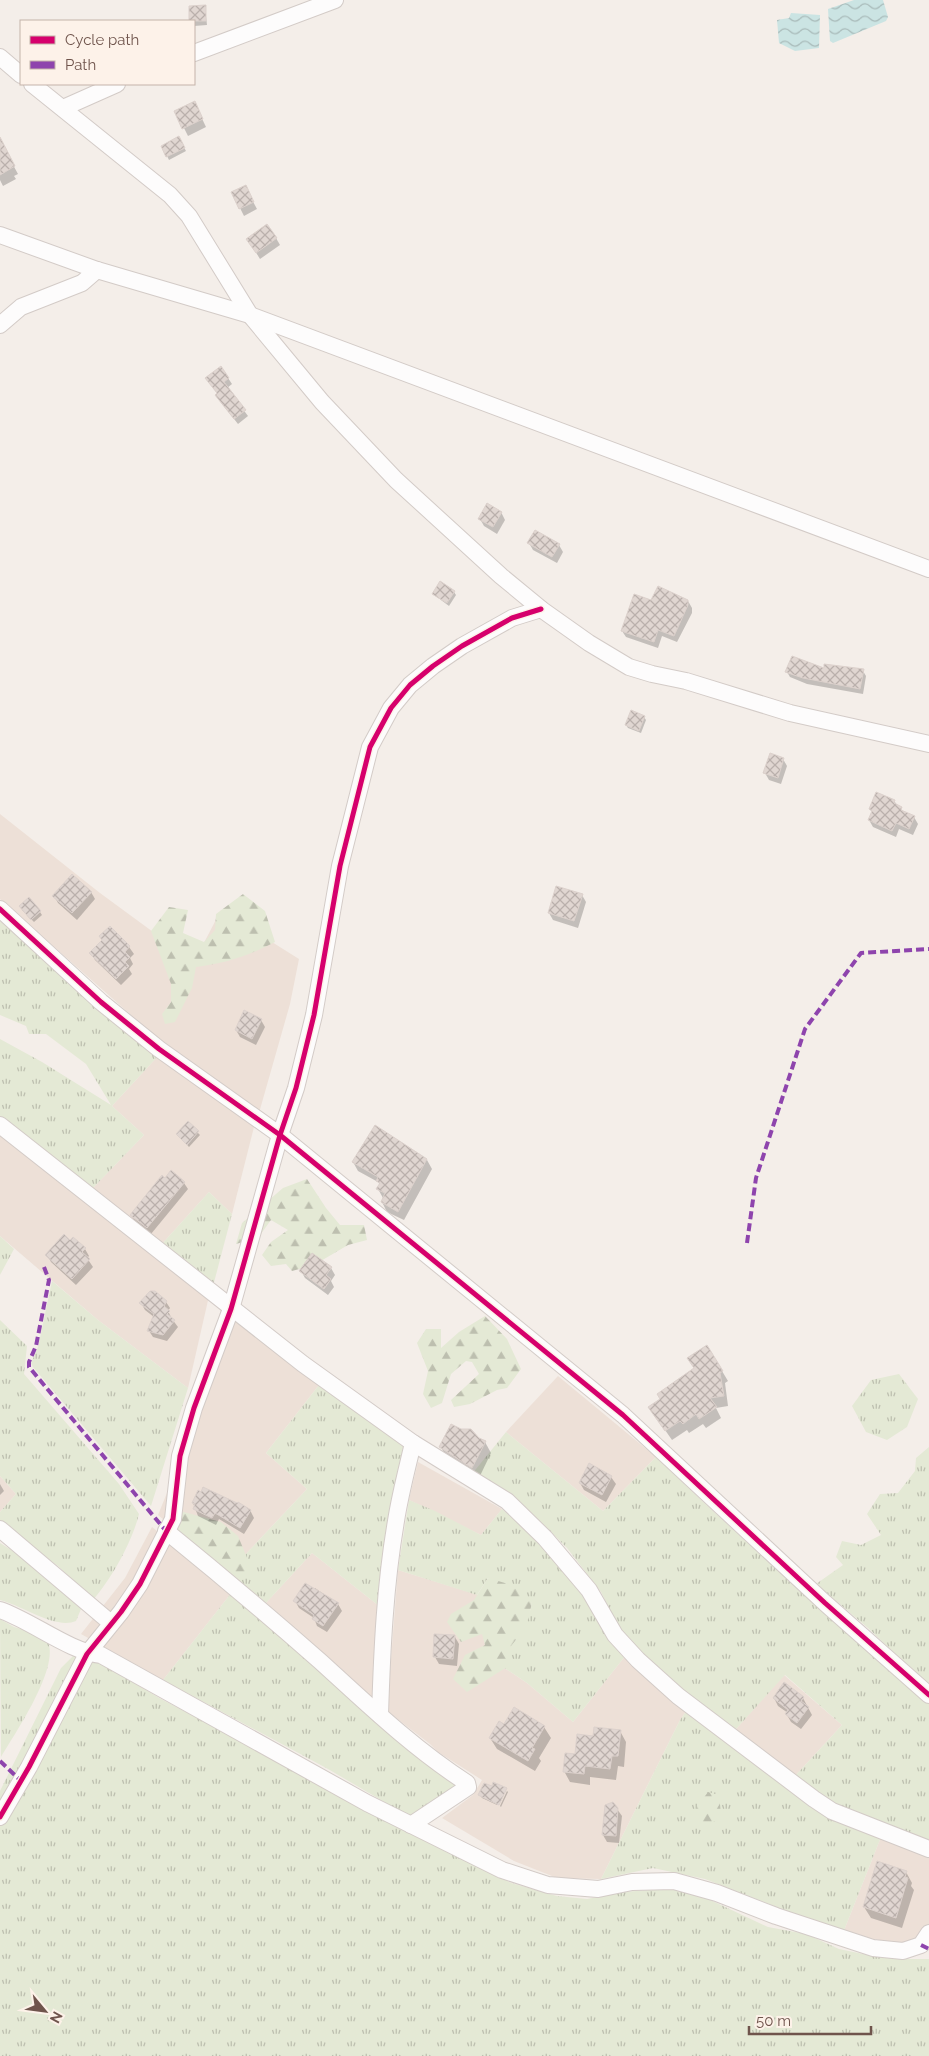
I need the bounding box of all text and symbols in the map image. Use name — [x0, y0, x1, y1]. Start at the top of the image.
legend — [20, 20, 195, 85]
text: Cycle path — [65, 31, 139, 49]
text: Path — [65, 56, 96, 74]
north arrow — [20, 1986, 70, 2036]
scale bar — [749, 2004, 872, 2036]
text: N — [47, 2009, 66, 2026]
text: 50 m — [756, 2012, 791, 2030]

